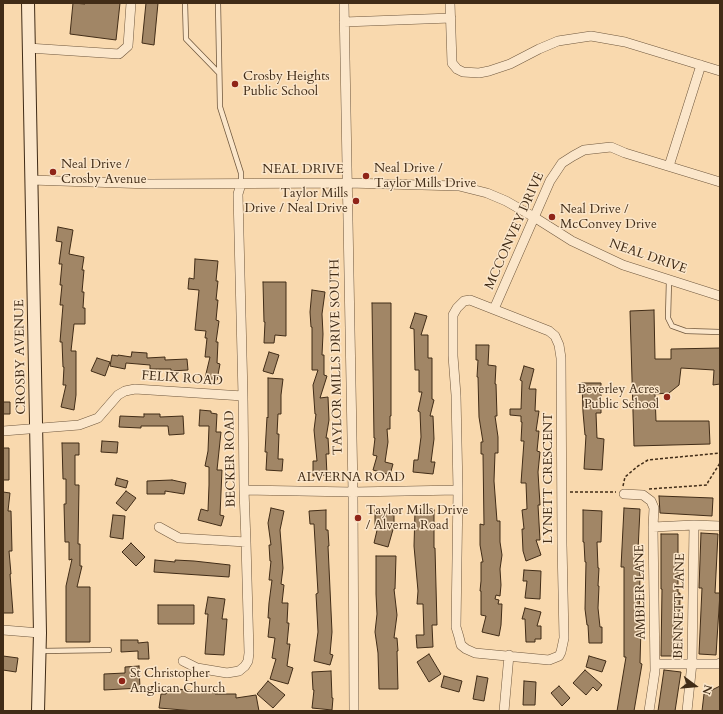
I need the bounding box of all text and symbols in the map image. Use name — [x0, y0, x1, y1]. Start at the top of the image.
place label: Crosby Heights Public School — [243, 69, 330, 100]
marker: Crosby Heights Public School — [230, 79, 240, 89]
place label: Neal Drive / Crosby Avenue — [61, 157, 147, 188]
place label: Neal Drive / Taylor Mills Drive — [374, 161, 476, 192]
street label: NEAL DRIVE — [262, 162, 344, 178]
marker: Neal Drive / Crosby Avenue — [48, 167, 58, 177]
street label: MCCONVEY DRIVE — [482, 170, 548, 292]
marker: Neal Drive / Taylor Mills Drive — [361, 171, 371, 181]
place label: Taylor Mills Drive / Neal Drive — [245, 186, 348, 217]
marker: Taylor Mills Drive / Neal Drive — [351, 196, 361, 206]
place label: Neal Drive / McConvey Drive — [560, 202, 657, 233]
marker: Neal Drive / McConvey Drive — [547, 212, 557, 222]
street label: NEAL DRIVE — [607, 236, 689, 278]
street label: TAYLOR MILLS DRIVE SOUTH — [327, 259, 347, 455]
street label: CROSBY AVENUE — [12, 299, 30, 415]
street label: FELIX ROAD — [141, 368, 223, 390]
place label: Beverley Acres Public School — [577, 382, 659, 413]
marker: Beverley Acres Public School — [662, 392, 672, 402]
street label: BECKER ROAD — [222, 410, 240, 508]
street label: LYNETT CRESCENT — [541, 412, 557, 544]
street label: ALVERNA ROAD — [297, 470, 405, 486]
place label: Taylor Mills Drive / Alverna Road — [366, 503, 468, 534]
marker: Taylor Mills Drive / Alverna Road — [353, 513, 363, 523]
street label: AMBLER LANE — [632, 544, 650, 640]
street label: BENNETT LANE — [671, 553, 689, 659]
place label: St Christopher Anglican Church — [130, 666, 225, 697]
north arrow — [675, 666, 715, 706]
marker: St Christopher Anglican Church — [117, 676, 127, 686]
text: N — [698, 683, 716, 696]

